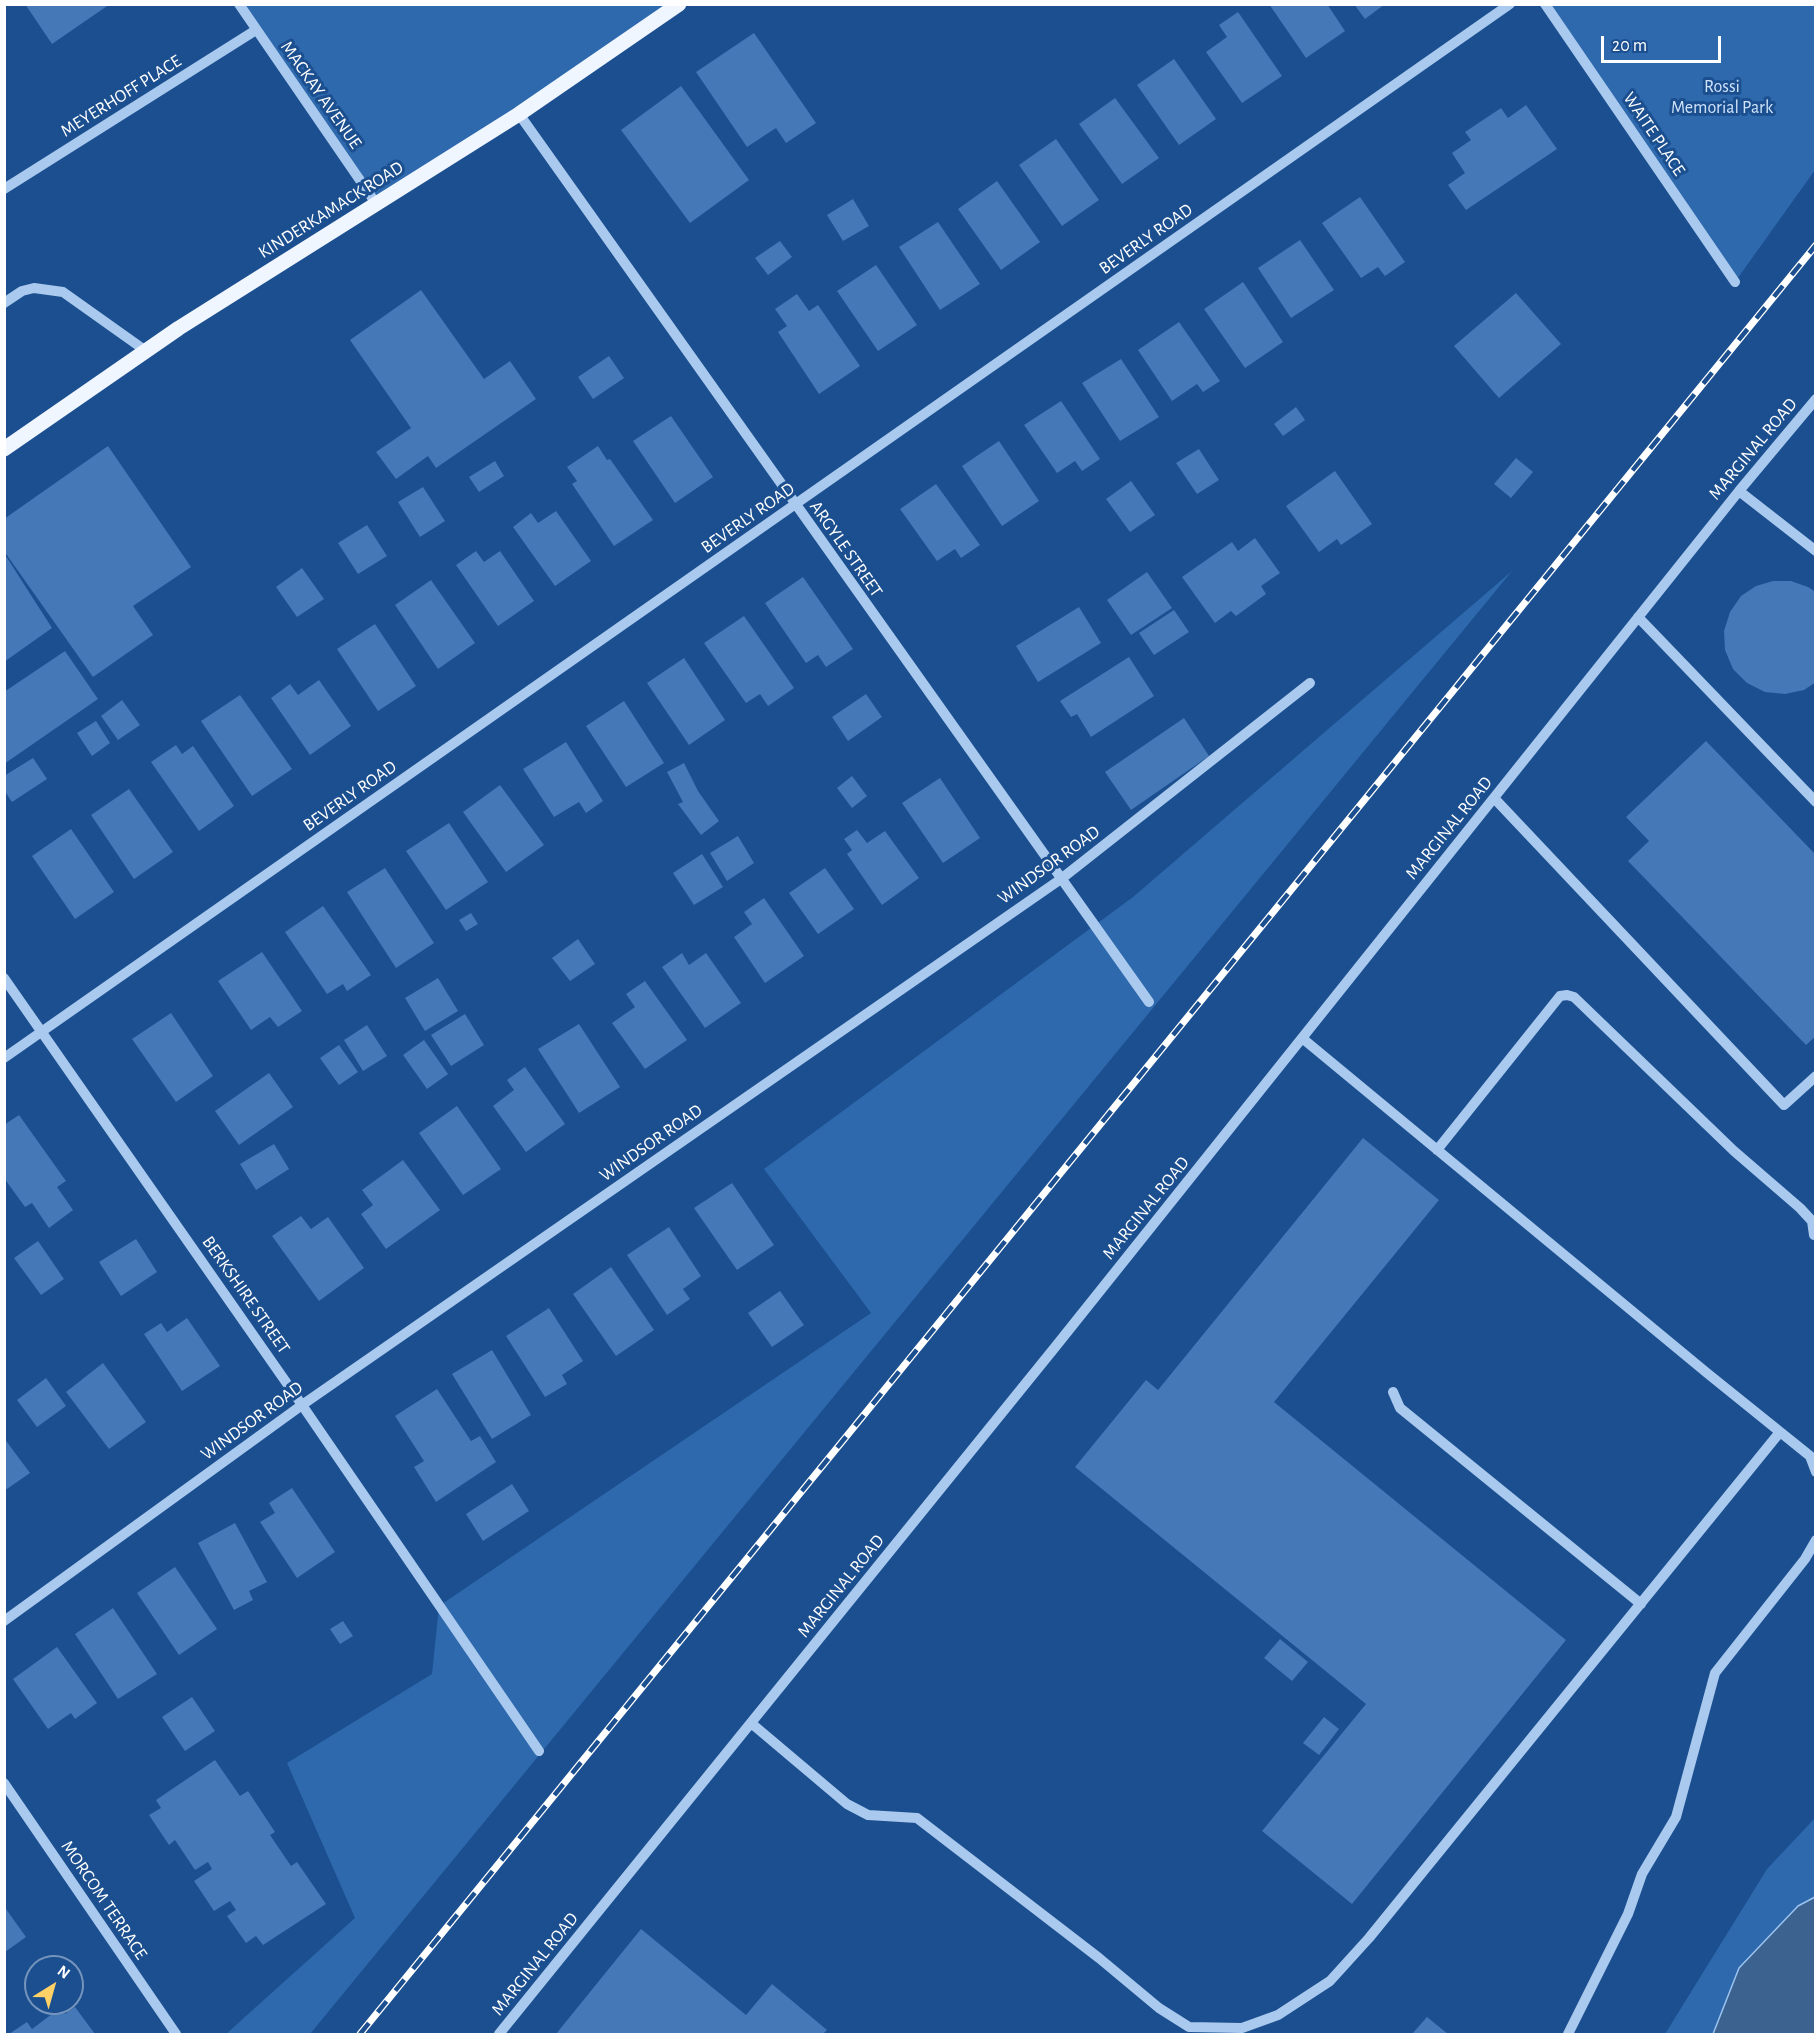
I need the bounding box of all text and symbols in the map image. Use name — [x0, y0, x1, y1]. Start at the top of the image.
scale bar — [1604, 24, 1724, 62]
street label: MACKAY AVENUE — [276, 37, 366, 153]
text: 20 m — [1612, 37, 1647, 55]
street label: MEYERHOFF PLACE — [57, 50, 185, 142]
park label: Rossi Memorial Park — [1671, 76, 1773, 118]
street label: WAITE PLACE — [1618, 88, 1690, 180]
street label: KINDERKAMACK ROAD — [254, 157, 408, 263]
street label: BEVERLY ROAD — [1095, 199, 1197, 279]
street label: MARGINAL ROAD — [1704, 394, 1802, 504]
street label: BEVERLY ROAD — [697, 478, 799, 558]
street label: ARGYLE STREET — [805, 497, 887, 601]
street label: BEVERLY ROAD — [299, 756, 401, 836]
street label: MARGINAL ROAD — [1401, 772, 1497, 884]
street label: WINDSOR ROAD — [994, 821, 1104, 909]
street label: WINDSOR ROAD — [595, 1100, 707, 1186]
street label: MARGINAL ROAD — [1098, 1152, 1194, 1264]
street label: BERKSHIRE STREET — [197, 1232, 295, 1358]
street label: WINDSOR ROAD — [197, 1377, 307, 1465]
street label: MARGINAL ROAD — [793, 1530, 889, 1642]
street label: MORCOM TERRACE — [56, 1836, 152, 1964]
street label: MARGINAL ROAD — [487, 1908, 583, 2020]
north arrow — [24, 1955, 84, 2015]
text: N — [54, 1962, 73, 1982]

